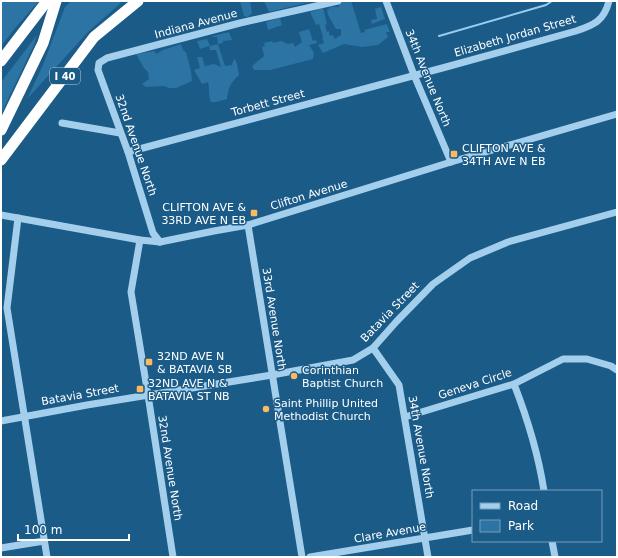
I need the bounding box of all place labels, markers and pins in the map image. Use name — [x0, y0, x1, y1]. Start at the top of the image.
place label: CLIFTON AVE & 34TH AVE N EB — [462, 142, 546, 168]
marker: CLIFTON AVE & 34TH AVE N EB — [449, 149, 459, 159]
place label: CLIFTON AVE & 33RD AVE N EB — [161, 201, 246, 227]
marker: CLIFTON AVE & 33RD AVE N EB — [249, 208, 259, 218]
place label: 32ND AVE N & BATAVIA SB — [157, 350, 232, 376]
marker: 32ND AVE N & BATAVIA SB — [144, 357, 154, 367]
place label: Corinthian Baptist Church — [302, 364, 383, 390]
marker: Corinthian Baptist Church — [289, 371, 299, 381]
place label: 32ND AVE N & BATAVIA ST NB — [148, 377, 230, 403]
marker: 32ND AVE N & BATAVIA ST NB — [135, 384, 145, 394]
place label: Saint Phillip United Methodist Church — [274, 397, 378, 423]
marker: Saint Phillip United Methodist Church — [261, 404, 271, 414]

